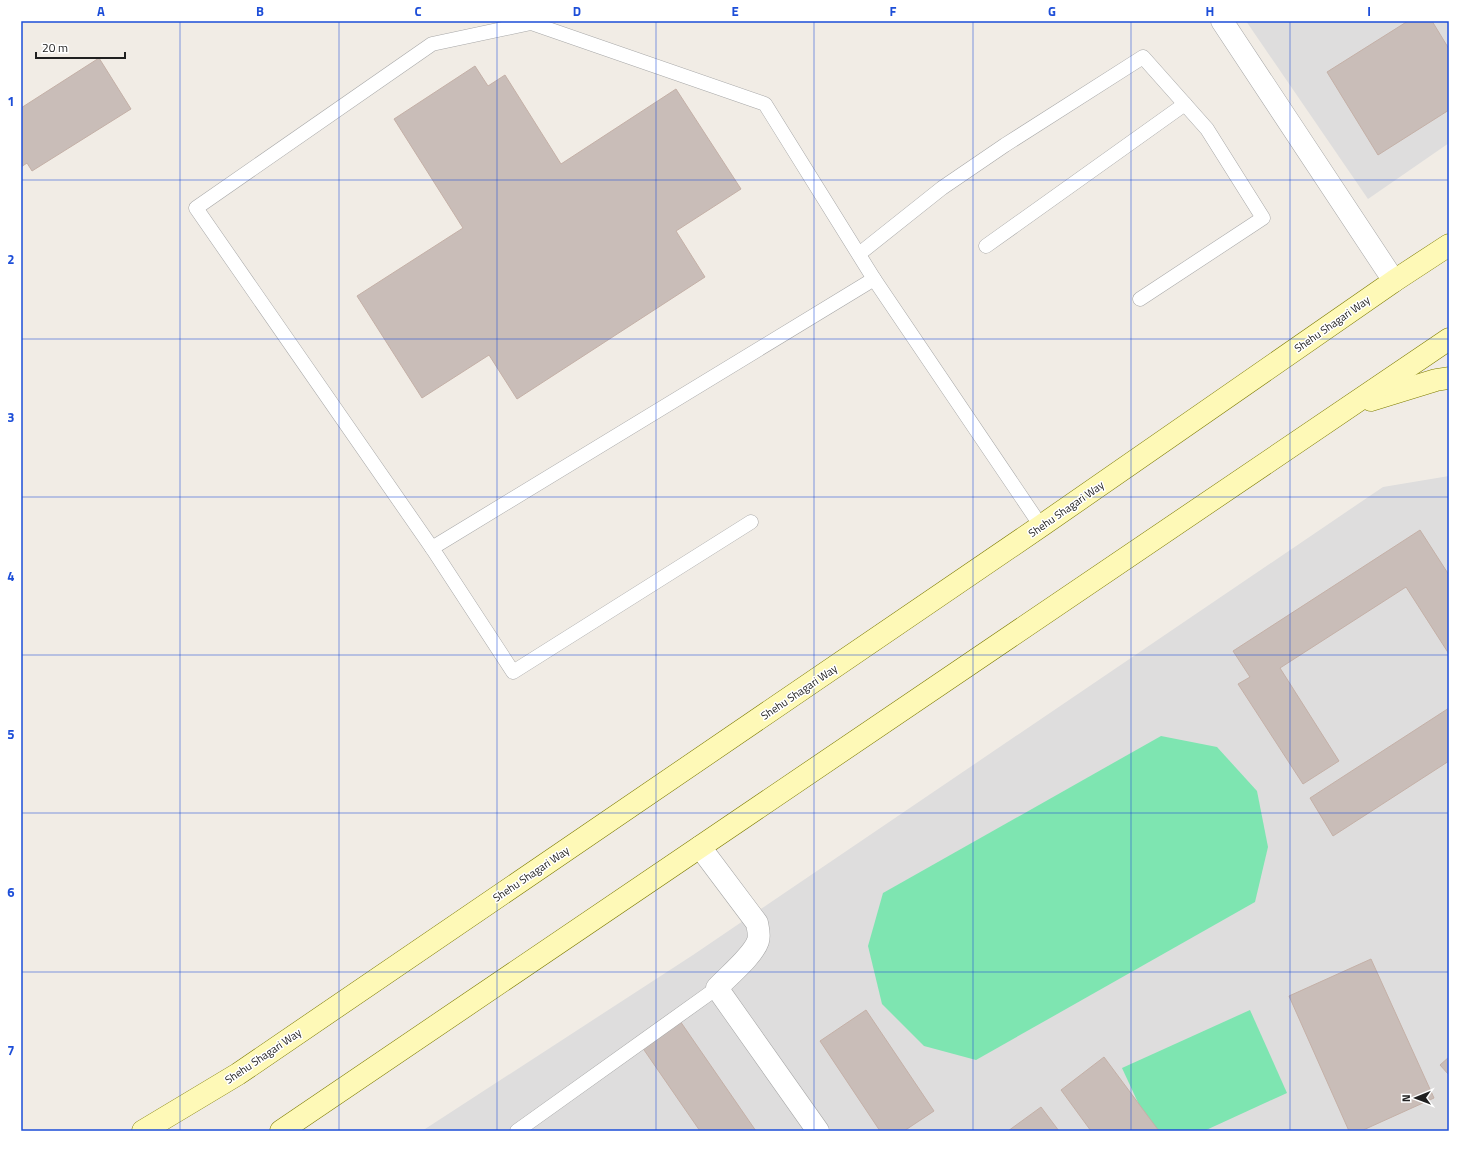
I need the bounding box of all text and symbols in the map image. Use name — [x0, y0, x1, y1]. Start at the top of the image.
text: A — [97, 1, 105, 21]
text: B — [256, 1, 264, 21]
text: C — [414, 1, 422, 21]
text: D — [573, 1, 581, 21]
text: E — [731, 1, 739, 21]
text: F — [890, 1, 897, 21]
text: G — [1048, 1, 1056, 21]
text: H — [1206, 1, 1214, 21]
text: I — [1367, 1, 1371, 21]
scale bar — [36, 34, 125, 60]
text: 20 m — [42, 38, 68, 57]
text: 1 — [7, 91, 15, 111]
text: 2 — [7, 249, 15, 269]
street label: Shehu Shagari Way — [1291, 291, 1374, 356]
text: 3 — [7, 407, 15, 427]
street label: Shehu Shagari Way — [1025, 476, 1108, 541]
text: 4 — [7, 566, 15, 586]
street label: Shehu Shagari Way — [758, 660, 841, 724]
text: 5 — [7, 724, 15, 744]
street label: Shehu Shagari Way — [490, 842, 573, 906]
text: 6 — [7, 882, 15, 902]
street label: Shehu Shagari Way — [222, 1024, 305, 1088]
text: 7 — [7, 1040, 15, 1060]
north arrow — [1396, 1078, 1436, 1118]
text: N — [1398, 1094, 1414, 1102]

